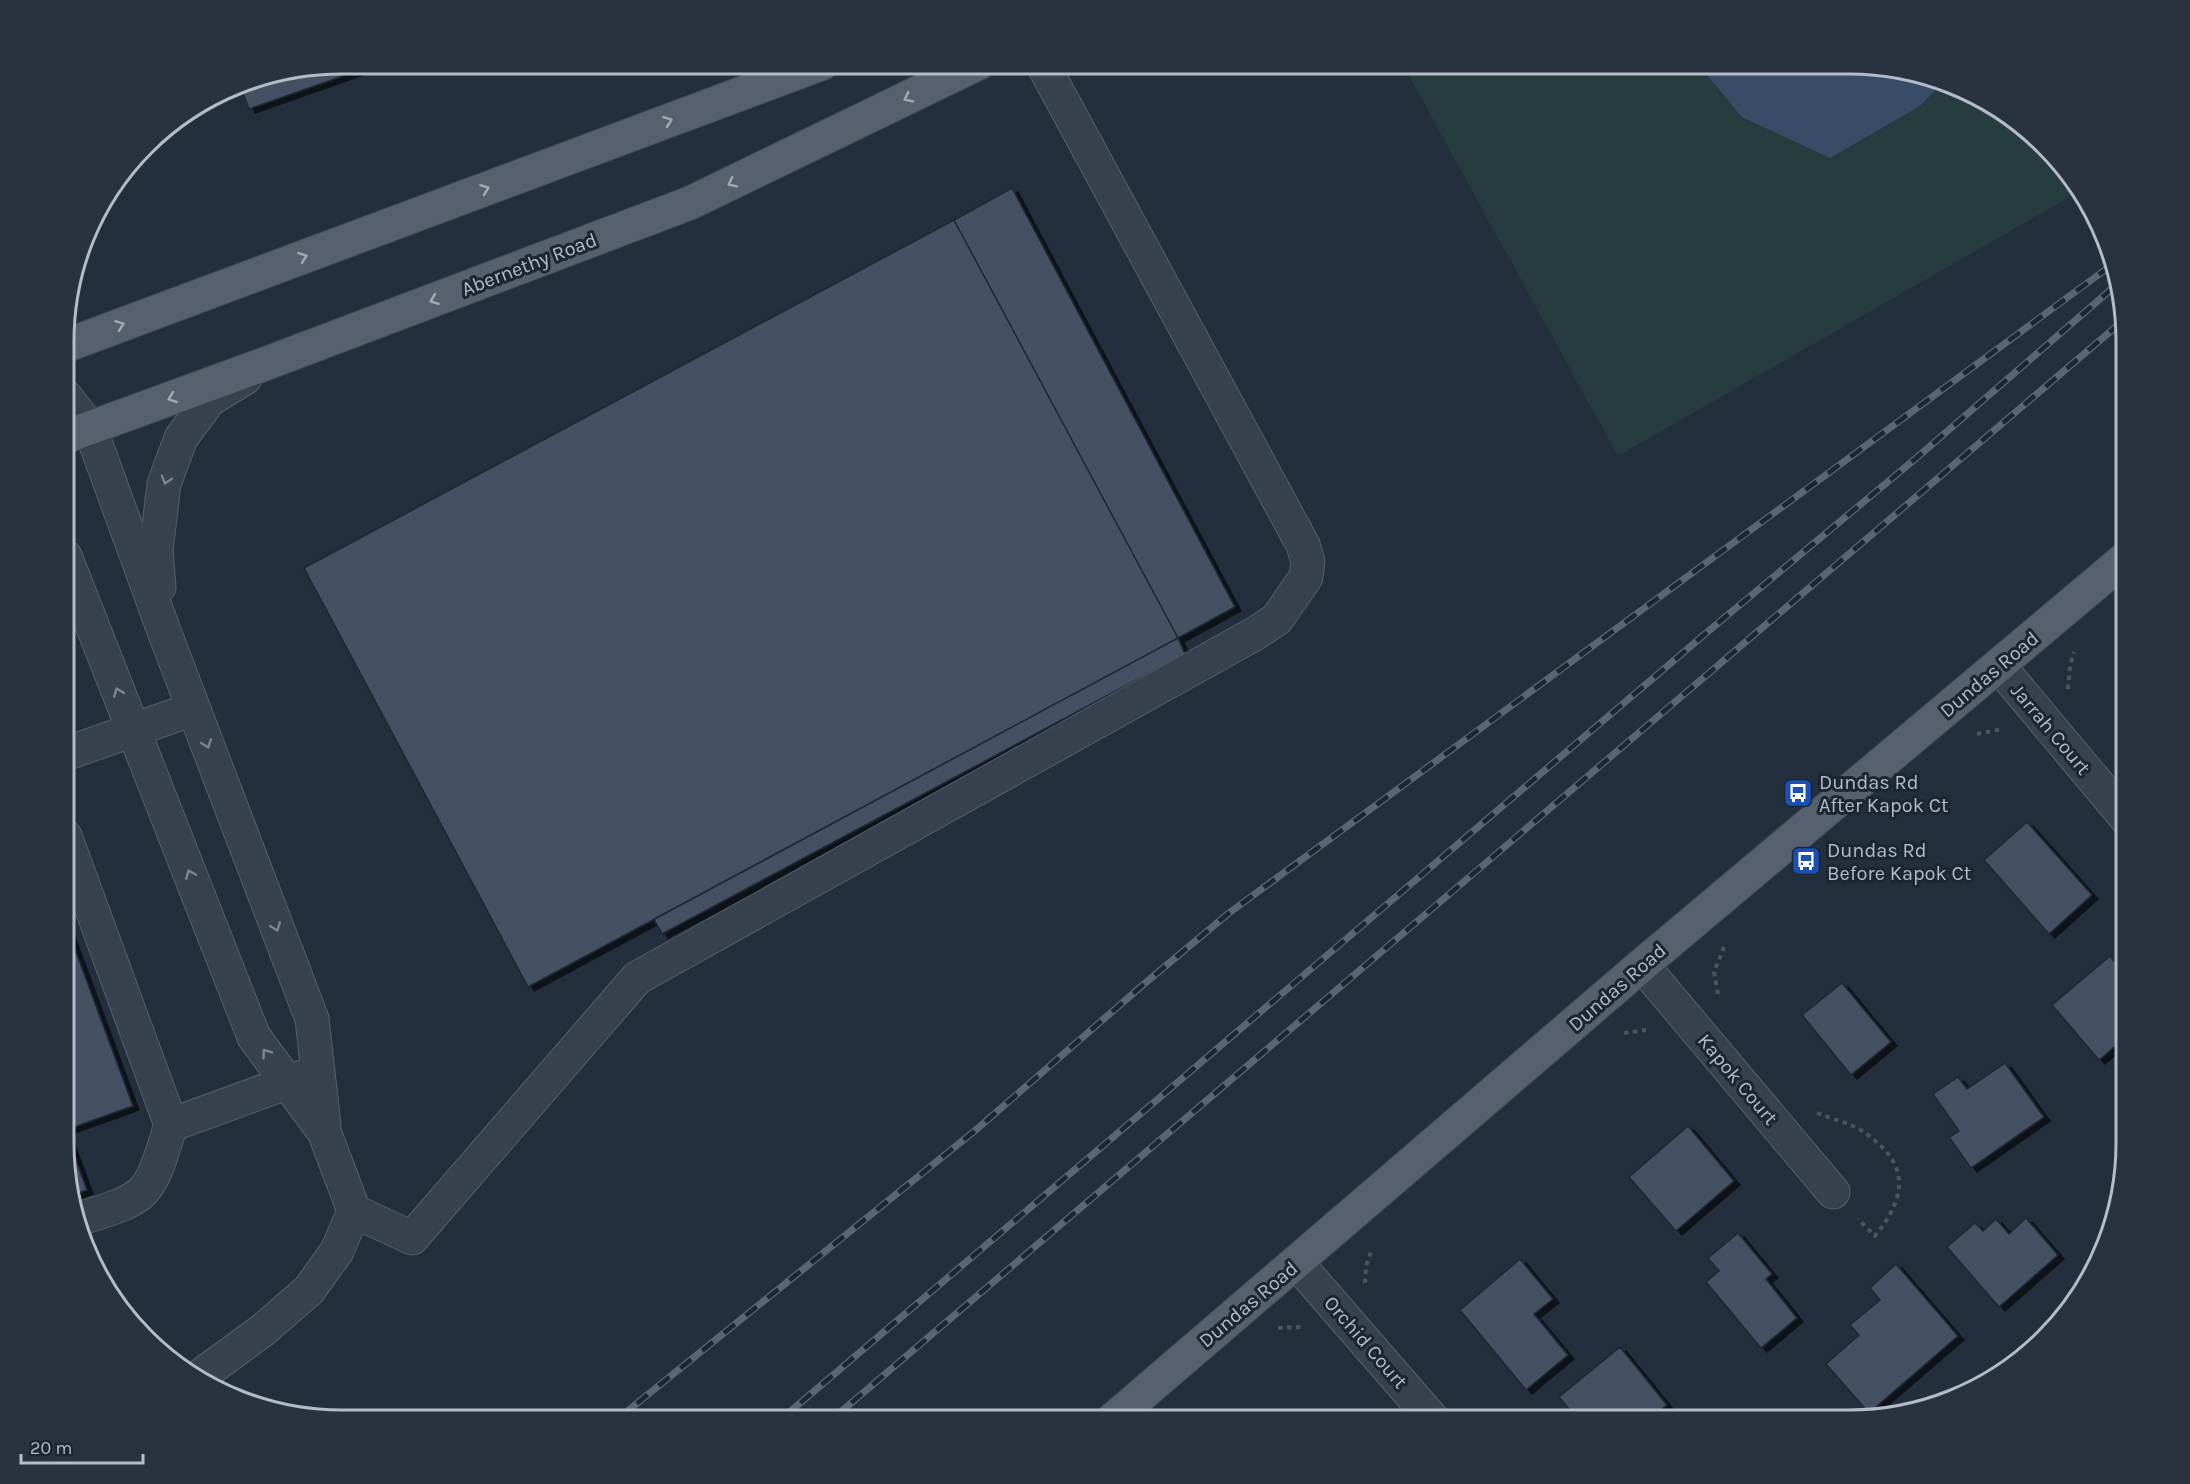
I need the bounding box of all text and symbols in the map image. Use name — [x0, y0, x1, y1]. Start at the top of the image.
one-way arrow — [903, 90, 914, 102]
one-way arrow — [662, 115, 673, 128]
one-way arrow — [728, 176, 739, 187]
one-way arrow — [479, 184, 490, 196]
street label: Abernethy Road — [458, 228, 600, 301]
one-way arrow — [297, 252, 308, 265]
one-way arrow — [429, 293, 440, 306]
one-way arrow — [114, 320, 125, 333]
one-way arrow — [168, 390, 178, 403]
one-way arrow — [161, 474, 173, 485]
street label: Dundas Road — [1935, 627, 2043, 722]
street label: Jarrah Court — [2006, 679, 2096, 780]
one-way arrow — [113, 688, 125, 699]
one-way arrow — [200, 738, 212, 749]
place label: Dundas Rd After Kapok Ct — [1819, 771, 1949, 817]
bus stop icon: Dundas Rd After Kapok Ct — [1782, 777, 1814, 809]
place label: Dundas Rd Before Kapok Ct — [1827, 839, 1972, 885]
bus stop icon: Dundas Rd Before Kapok Ct — [1790, 845, 1822, 877]
one-way arrow — [184, 869, 197, 880]
one-way arrow — [269, 921, 282, 931]
street label: Dundas Road — [1564, 939, 1671, 1036]
street label: Kapok Court — [1693, 1029, 1783, 1130]
one-way arrow — [262, 1048, 273, 1059]
street label: Dundas Road — [1194, 1257, 1302, 1352]
street label: Orchid Court — [1319, 1291, 1412, 1394]
scale bar — [21, 1427, 142, 1465]
text: 20 m — [30, 1437, 72, 1459]

